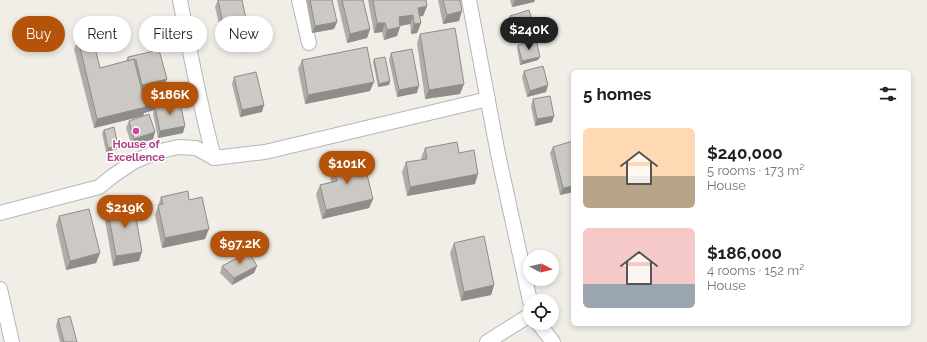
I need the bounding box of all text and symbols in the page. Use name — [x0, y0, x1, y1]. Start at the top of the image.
chip: Buy — [12, 16, 65, 52]
chip: Rent — [73, 16, 131, 52]
chip: Filters — [139, 16, 207, 52]
chip: New — [215, 16, 273, 52]
pin: $240K — [501, 17, 557, 51]
text: $240K — [509, 22, 549, 37]
pin: $186K — [142, 82, 198, 116]
icon: filters — [877, 83, 899, 105]
text: 5 homes — [583, 84, 651, 104]
text: $186K — [150, 87, 190, 102]
marker: House of Excellence — [131, 126, 141, 136]
place label: House of Excellence — [107, 138, 165, 164]
text: $240,000 — [707, 143, 783, 163]
icon: home — [615, 144, 663, 192]
pin: $101K — [319, 151, 375, 185]
text: $101K — [328, 156, 366, 171]
text: 5 rooms · 173 m² — [707, 163, 804, 178]
text: House — [707, 178, 746, 193]
pin: $219K — [97, 195, 153, 229]
text: $219K — [106, 200, 144, 215]
pin: $97.2K — [207, 231, 273, 265]
text: $97.2K — [219, 236, 261, 251]
text: $186,000 — [707, 243, 782, 263]
icon: home — [615, 244, 663, 292]
north arrow — [523, 250, 559, 286]
map controls — [523, 250, 559, 330]
text: 4 rooms · 152 m² — [707, 263, 804, 278]
text: House — [707, 278, 746, 293]
button: locate — [523, 294, 559, 330]

